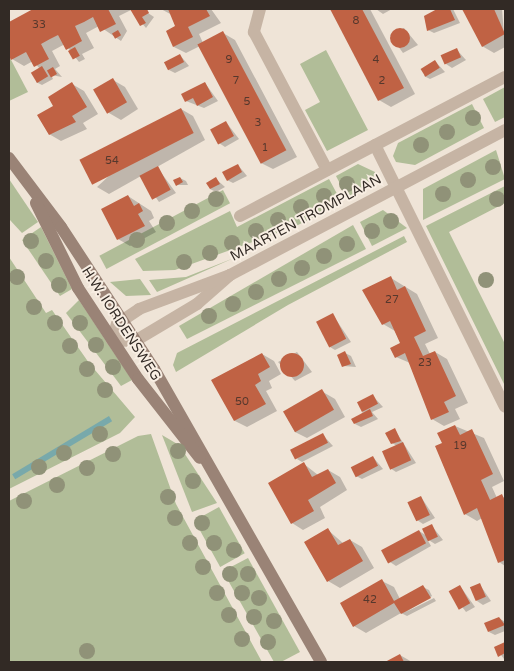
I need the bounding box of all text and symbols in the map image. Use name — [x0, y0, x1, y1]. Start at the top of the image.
house number: 8 — [353, 14, 359, 28]
house number: 33 — [32, 18, 46, 32]
house number: 9 — [226, 53, 232, 67]
house number: 4 — [373, 53, 379, 67]
house number: 7 — [233, 74, 239, 88]
house number: 2 — [379, 74, 385, 88]
house number: 5 — [244, 95, 250, 109]
house number: 3 — [255, 116, 261, 130]
house number: 1 — [262, 141, 268, 155]
house number: 54 — [105, 154, 119, 168]
street label: MAARTEN TROMPLAAN — [228, 171, 384, 265]
street label: H.W. IORDENSWEG — [78, 264, 164, 384]
house number: 27 — [385, 293, 399, 307]
house number: 23 — [418, 356, 432, 370]
house number: 50 — [235, 395, 249, 409]
house number: 19 — [453, 439, 467, 453]
house number: 42 — [363, 593, 377, 607]

